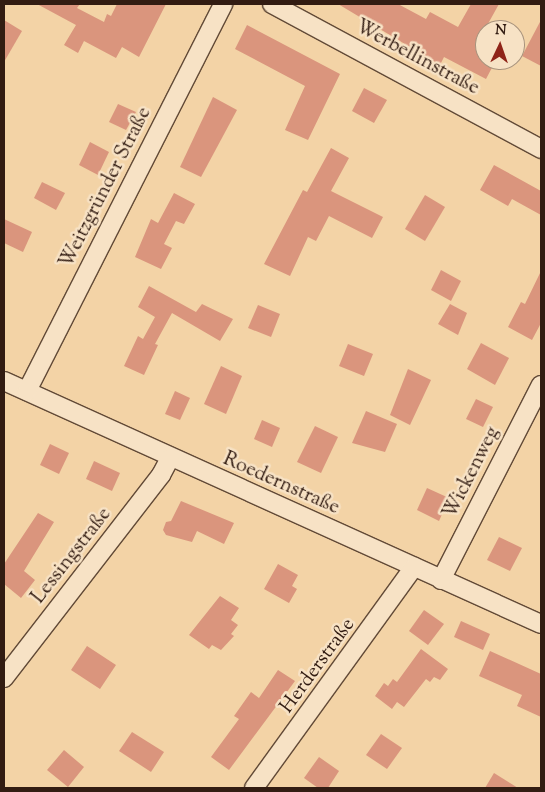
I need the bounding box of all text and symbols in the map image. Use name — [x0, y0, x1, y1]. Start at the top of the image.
street label: Werbellinstraße — [351, 15, 483, 101]
north arrow — [475, 20, 525, 70]
text: N — [495, 21, 507, 41]
street label: Weitzgründer Straße — [55, 103, 157, 273]
street label: Wickenweg — [439, 423, 505, 523]
street label: Roedernstraße — [219, 448, 343, 520]
street label: Lessingstraße — [27, 503, 117, 609]
street label: Herderstraße — [275, 614, 361, 718]

